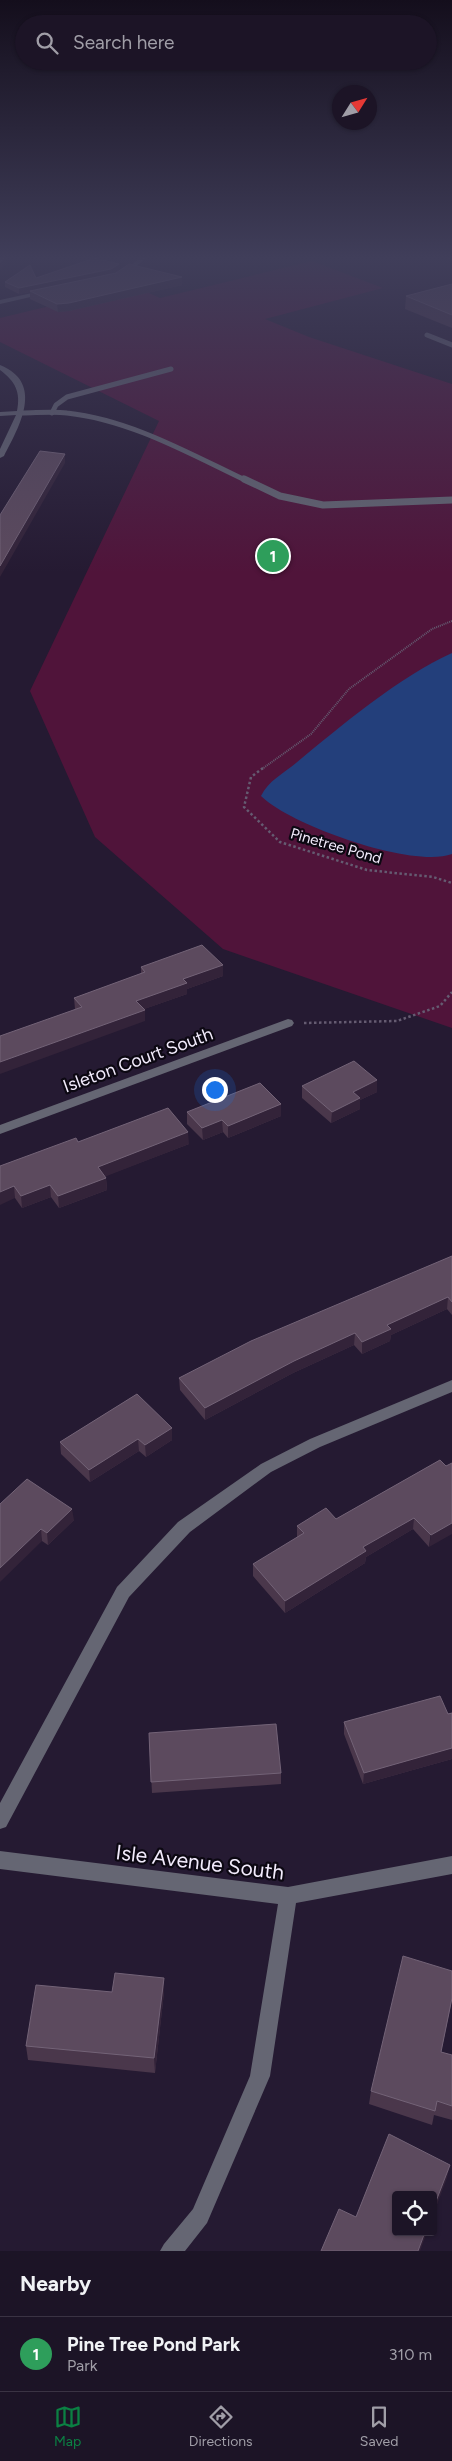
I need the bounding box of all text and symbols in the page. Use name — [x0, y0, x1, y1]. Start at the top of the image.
search box — [15, 15, 437, 70]
icon: search — [33, 29, 61, 57]
text: Search here — [73, 31, 175, 54]
north arrow — [332, 85, 377, 130]
pin: 1 — [257, 537, 289, 575]
street label: Pinetree Pond — [288, 824, 384, 868]
street label: Isleton Court South — [60, 1023, 216, 1097]
your location — [202, 1077, 228, 1103]
street label: Isle Avenue South — [114, 1839, 286, 1885]
map controls — [392, 2191, 437, 2236]
button: locate — [392, 2191, 437, 2236]
text: Nearby — [20, 2271, 91, 2296]
text: Pine Tree Pond Park — [67, 2333, 240, 2356]
text: 1 — [33, 2345, 39, 2364]
text: 310 m — [389, 2345, 432, 2364]
text: Park — [67, 2356, 97, 2375]
tab: Map — [54, 2403, 82, 2450]
tab: Directions — [189, 2403, 253, 2450]
tab: Saved — [360, 2403, 398, 2450]

